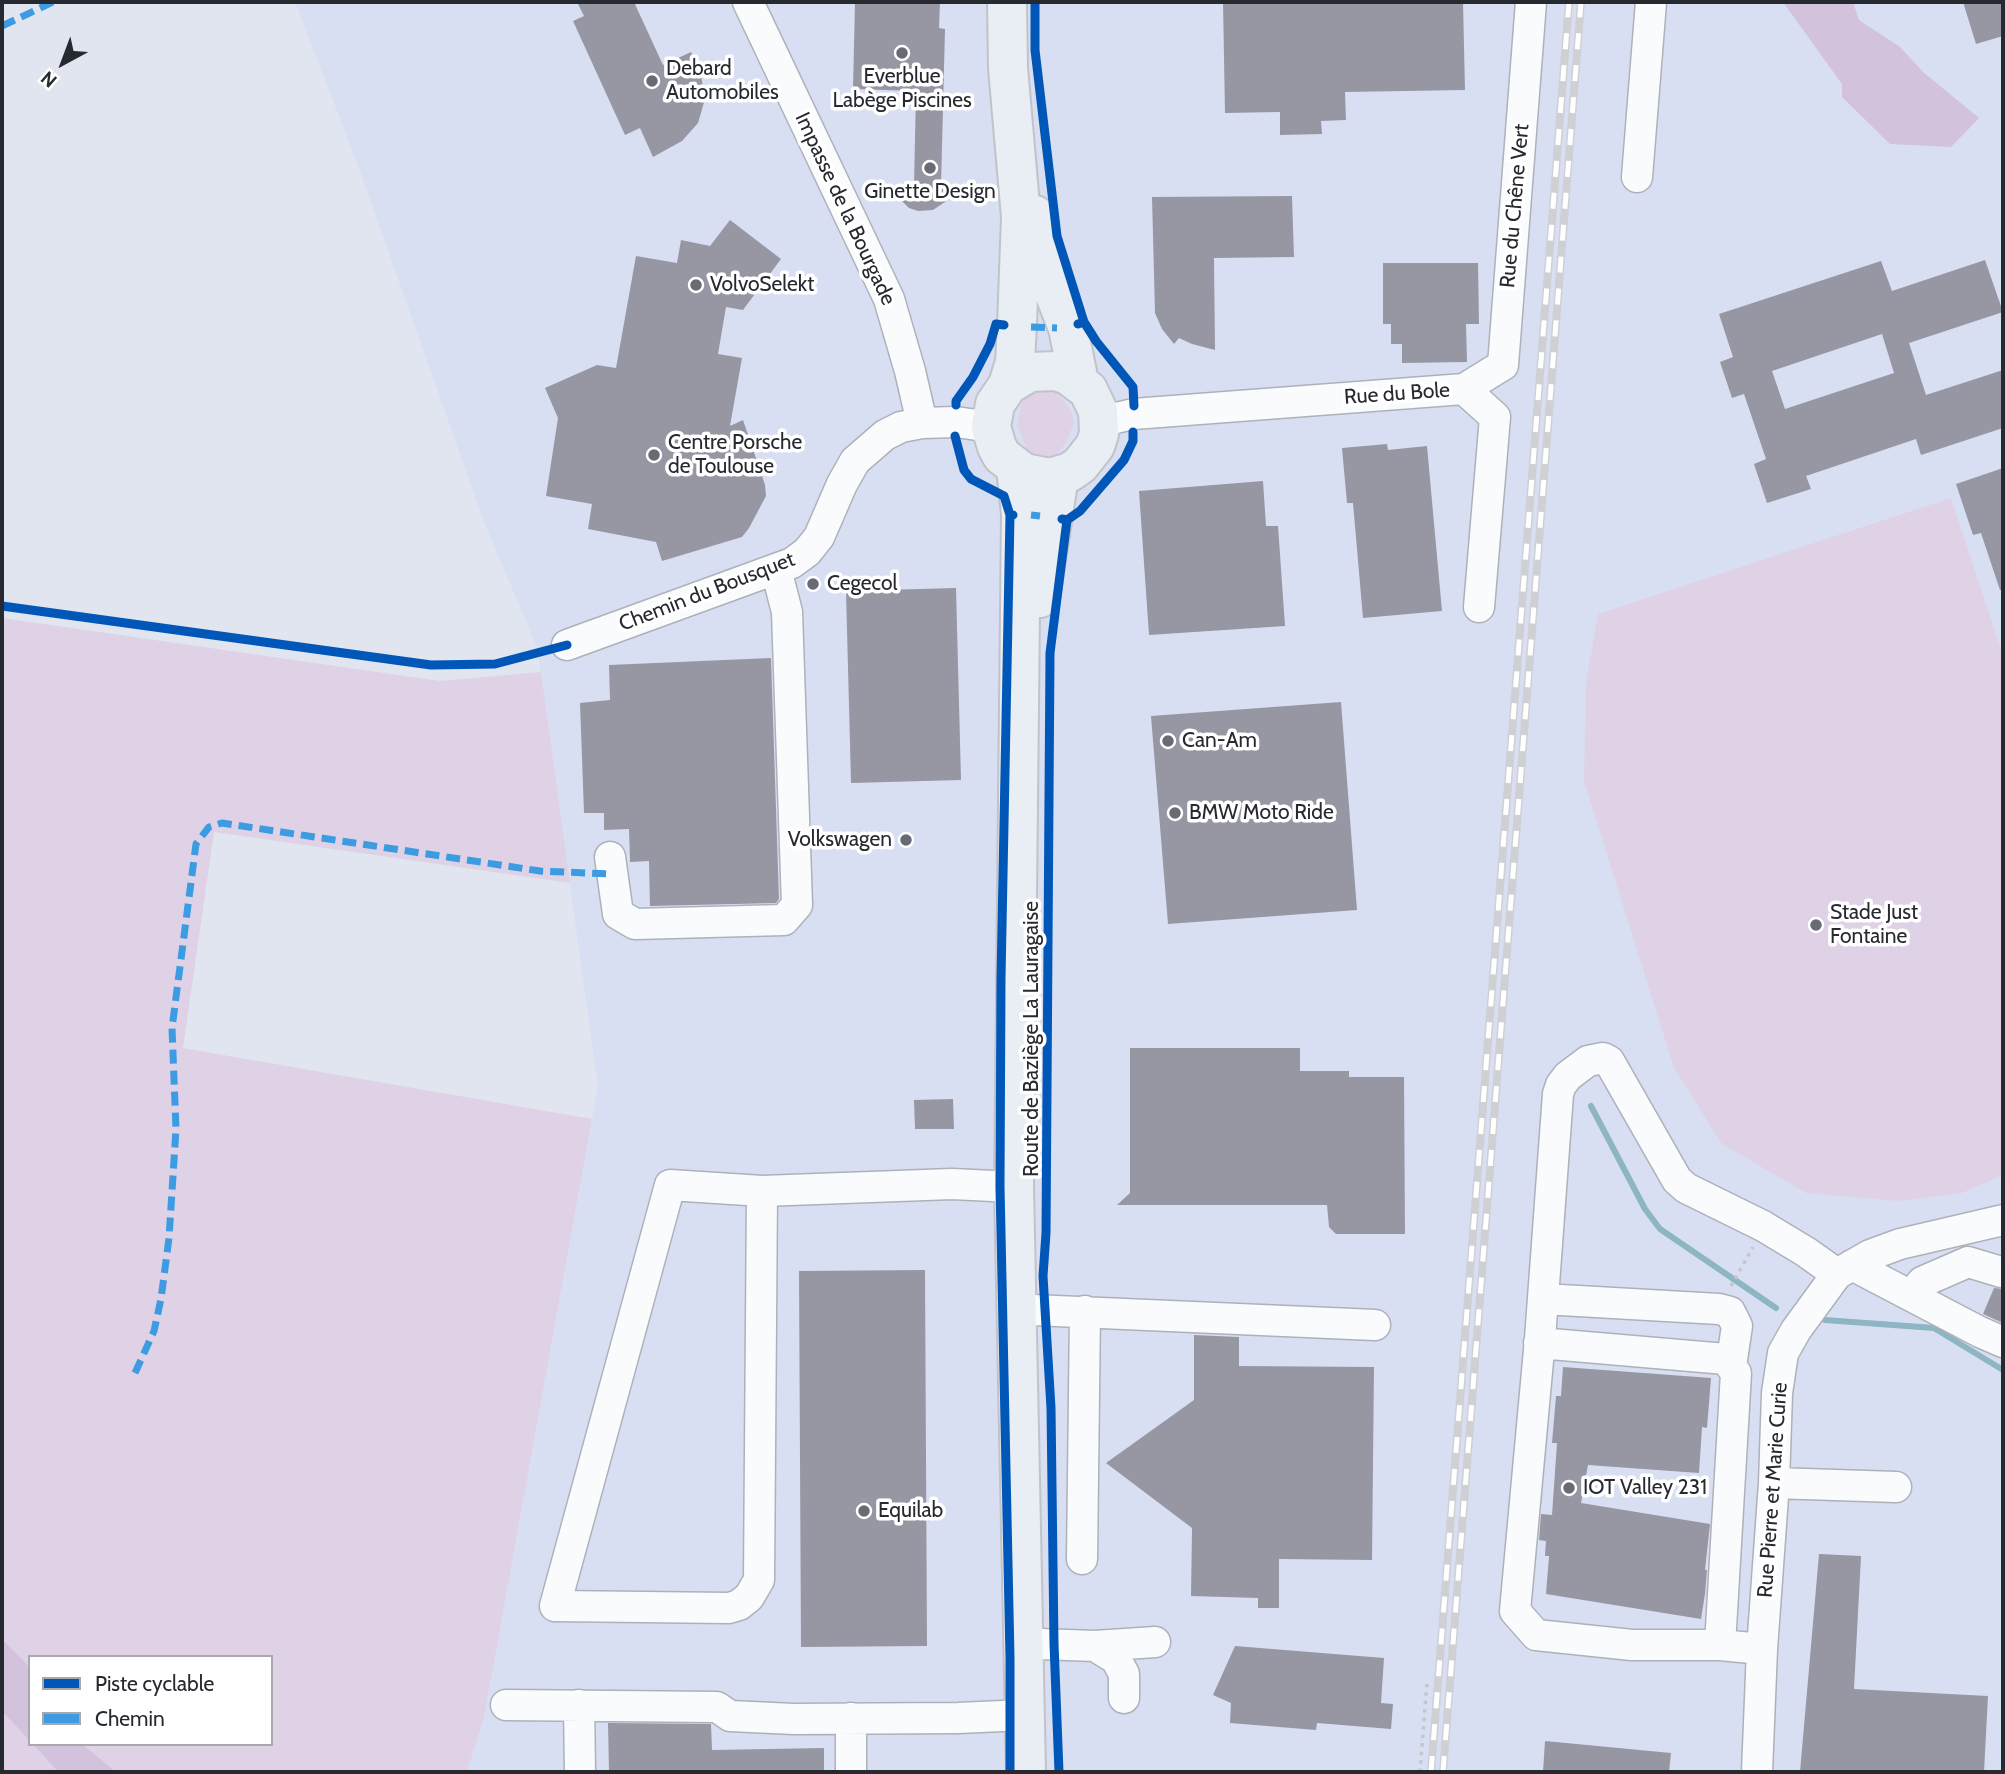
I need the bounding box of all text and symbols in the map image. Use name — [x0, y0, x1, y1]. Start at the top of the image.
north arrow — [28, 28, 98, 98]
marker: Everblue Labège Piscines — [894, 45, 910, 61]
place label: Debard Automobiles — [666, 56, 779, 106]
place label: Everblue Labège Piscines — [832, 64, 972, 114]
text: N — [36, 66, 62, 92]
marker: Debard Automobiles — [644, 73, 660, 89]
street label: Impasse de la Bourgade — [789, 109, 901, 309]
street label: Rue du Chêne Vert — [1495, 123, 1535, 289]
marker: Ginette Design — [922, 160, 938, 176]
place label: Ginette Design — [864, 179, 996, 205]
place label: VolvoSelekt — [710, 272, 814, 298]
marker: VolvoSelekt — [688, 277, 704, 293]
street label: Rue du Bole — [1343, 378, 1451, 410]
place label: Centre Porsche de Toulouse — [668, 430, 802, 480]
marker: Centre Porsche de Toulouse — [646, 447, 662, 463]
street label: Chemin du Bousquet — [616, 547, 798, 637]
place label: Cegecol — [827, 571, 897, 597]
marker: Cegecol — [805, 576, 821, 592]
place label: Can-Am — [1182, 728, 1257, 754]
marker: Can-Am — [1160, 733, 1176, 749]
place label: BMW Moto Ride — [1189, 800, 1334, 826]
marker: BMW Moto Ride — [1167, 805, 1183, 821]
place label: Volkswagen — [788, 827, 892, 853]
marker: Volkswagen — [898, 832, 914, 848]
place label: Stade Just Fontaine — [1830, 900, 1918, 950]
street label: Route de Baziège La Lauragaise — [1019, 901, 1045, 1177]
marker: Stade Just Fontaine — [1808, 917, 1824, 933]
street label: Rue Pierre et Marie Curie — [1753, 1381, 1793, 1599]
place label: IOT Valley 231 — [1583, 1475, 1707, 1501]
marker: IOT Valley 231 — [1561, 1480, 1577, 1496]
place label: Equilab — [878, 1498, 943, 1524]
marker: Equilab — [856, 1503, 872, 1519]
legend — [28, 1655, 273, 1746]
text: Piste cyclable — [95, 1671, 214, 1696]
text: Chemin — [95, 1706, 165, 1731]

